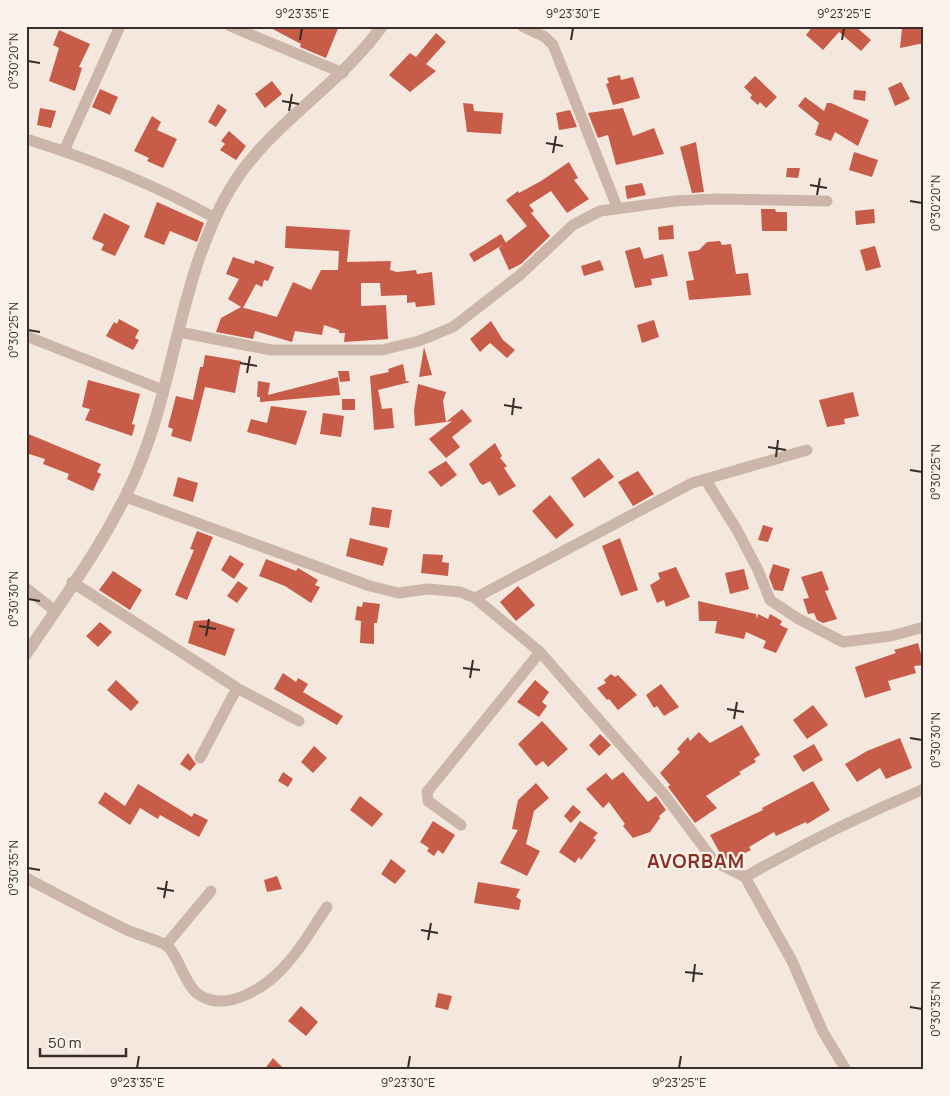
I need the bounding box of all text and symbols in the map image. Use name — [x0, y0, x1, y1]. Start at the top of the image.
text: 9°23'35"E — [275, 5, 329, 22]
text: 9°23'30"E — [546, 5, 600, 22]
text: 9°23'25"E — [817, 5, 871, 22]
text: 0°30'20"N — [5, 33, 22, 89]
text: 0°30'20"N — [927, 175, 944, 231]
text: 0°30'25"N — [5, 302, 22, 358]
text: 0°30'25"N — [927, 444, 944, 500]
text: 0°30'30"N — [5, 571, 22, 627]
text: 0°30'30"N — [927, 712, 944, 768]
text: 0°30'35"N — [5, 840, 22, 896]
district label: AVORBAM — [647, 848, 745, 874]
text: 0°30'35"N — [927, 981, 944, 1037]
scale bar — [40, 1026, 126, 1058]
text: 50 m — [48, 1032, 82, 1053]
text: 9°23'35"E — [110, 1074, 164, 1091]
text: 9°23'30"E — [381, 1074, 435, 1091]
text: 9°23'25"E — [652, 1074, 706, 1091]

